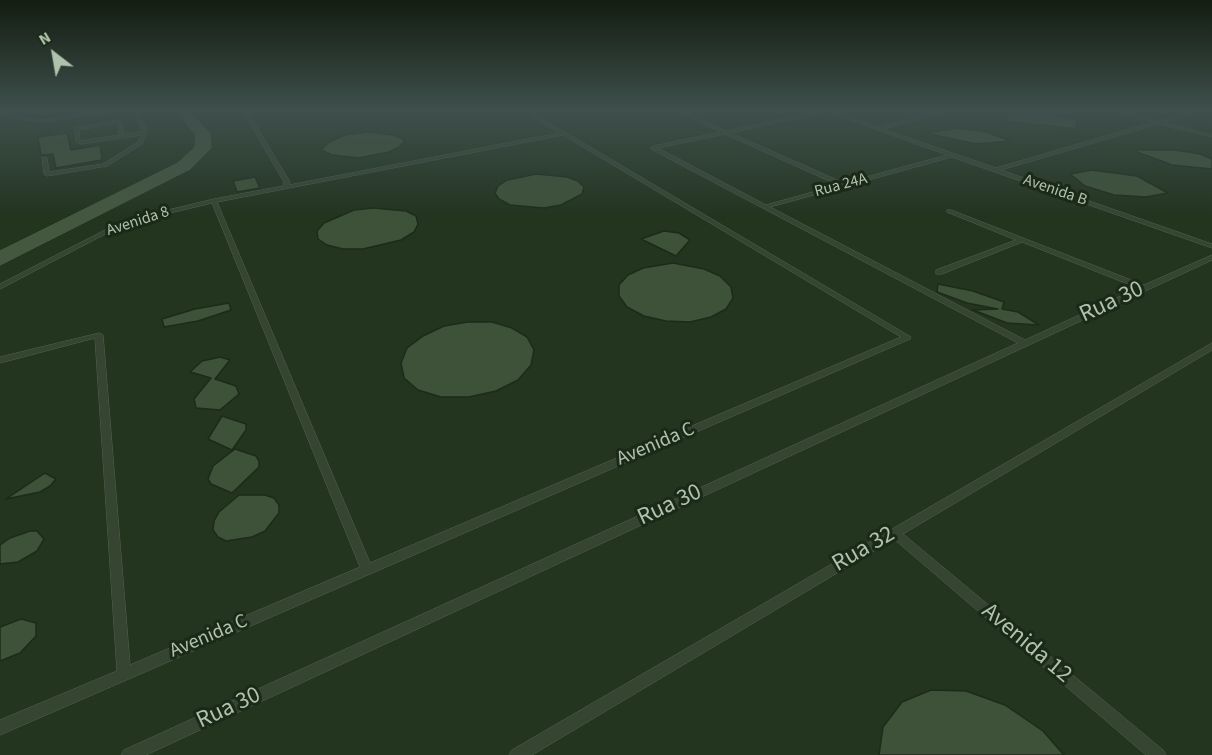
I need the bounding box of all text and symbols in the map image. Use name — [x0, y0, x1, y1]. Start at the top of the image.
north arrow — [24, 24, 84, 84]
text: N — [34, 26, 55, 51]
street label: Rua 24A — [813, 170, 869, 202]
street label: Avenida B — [1021, 171, 1089, 211]
street label: Avenida 8 — [104, 203, 172, 241]
street label: Rua 30 — [1075, 276, 1149, 330]
street label: Avenida C — [613, 418, 699, 472]
street label: Rua 30 — [633, 479, 707, 533]
street label: Rua 32 — [828, 521, 900, 579]
street label: Avenida 12 — [975, 598, 1077, 690]
street label: Avenida C — [166, 610, 252, 664]
street label: Rua 30 — [192, 682, 266, 736]

